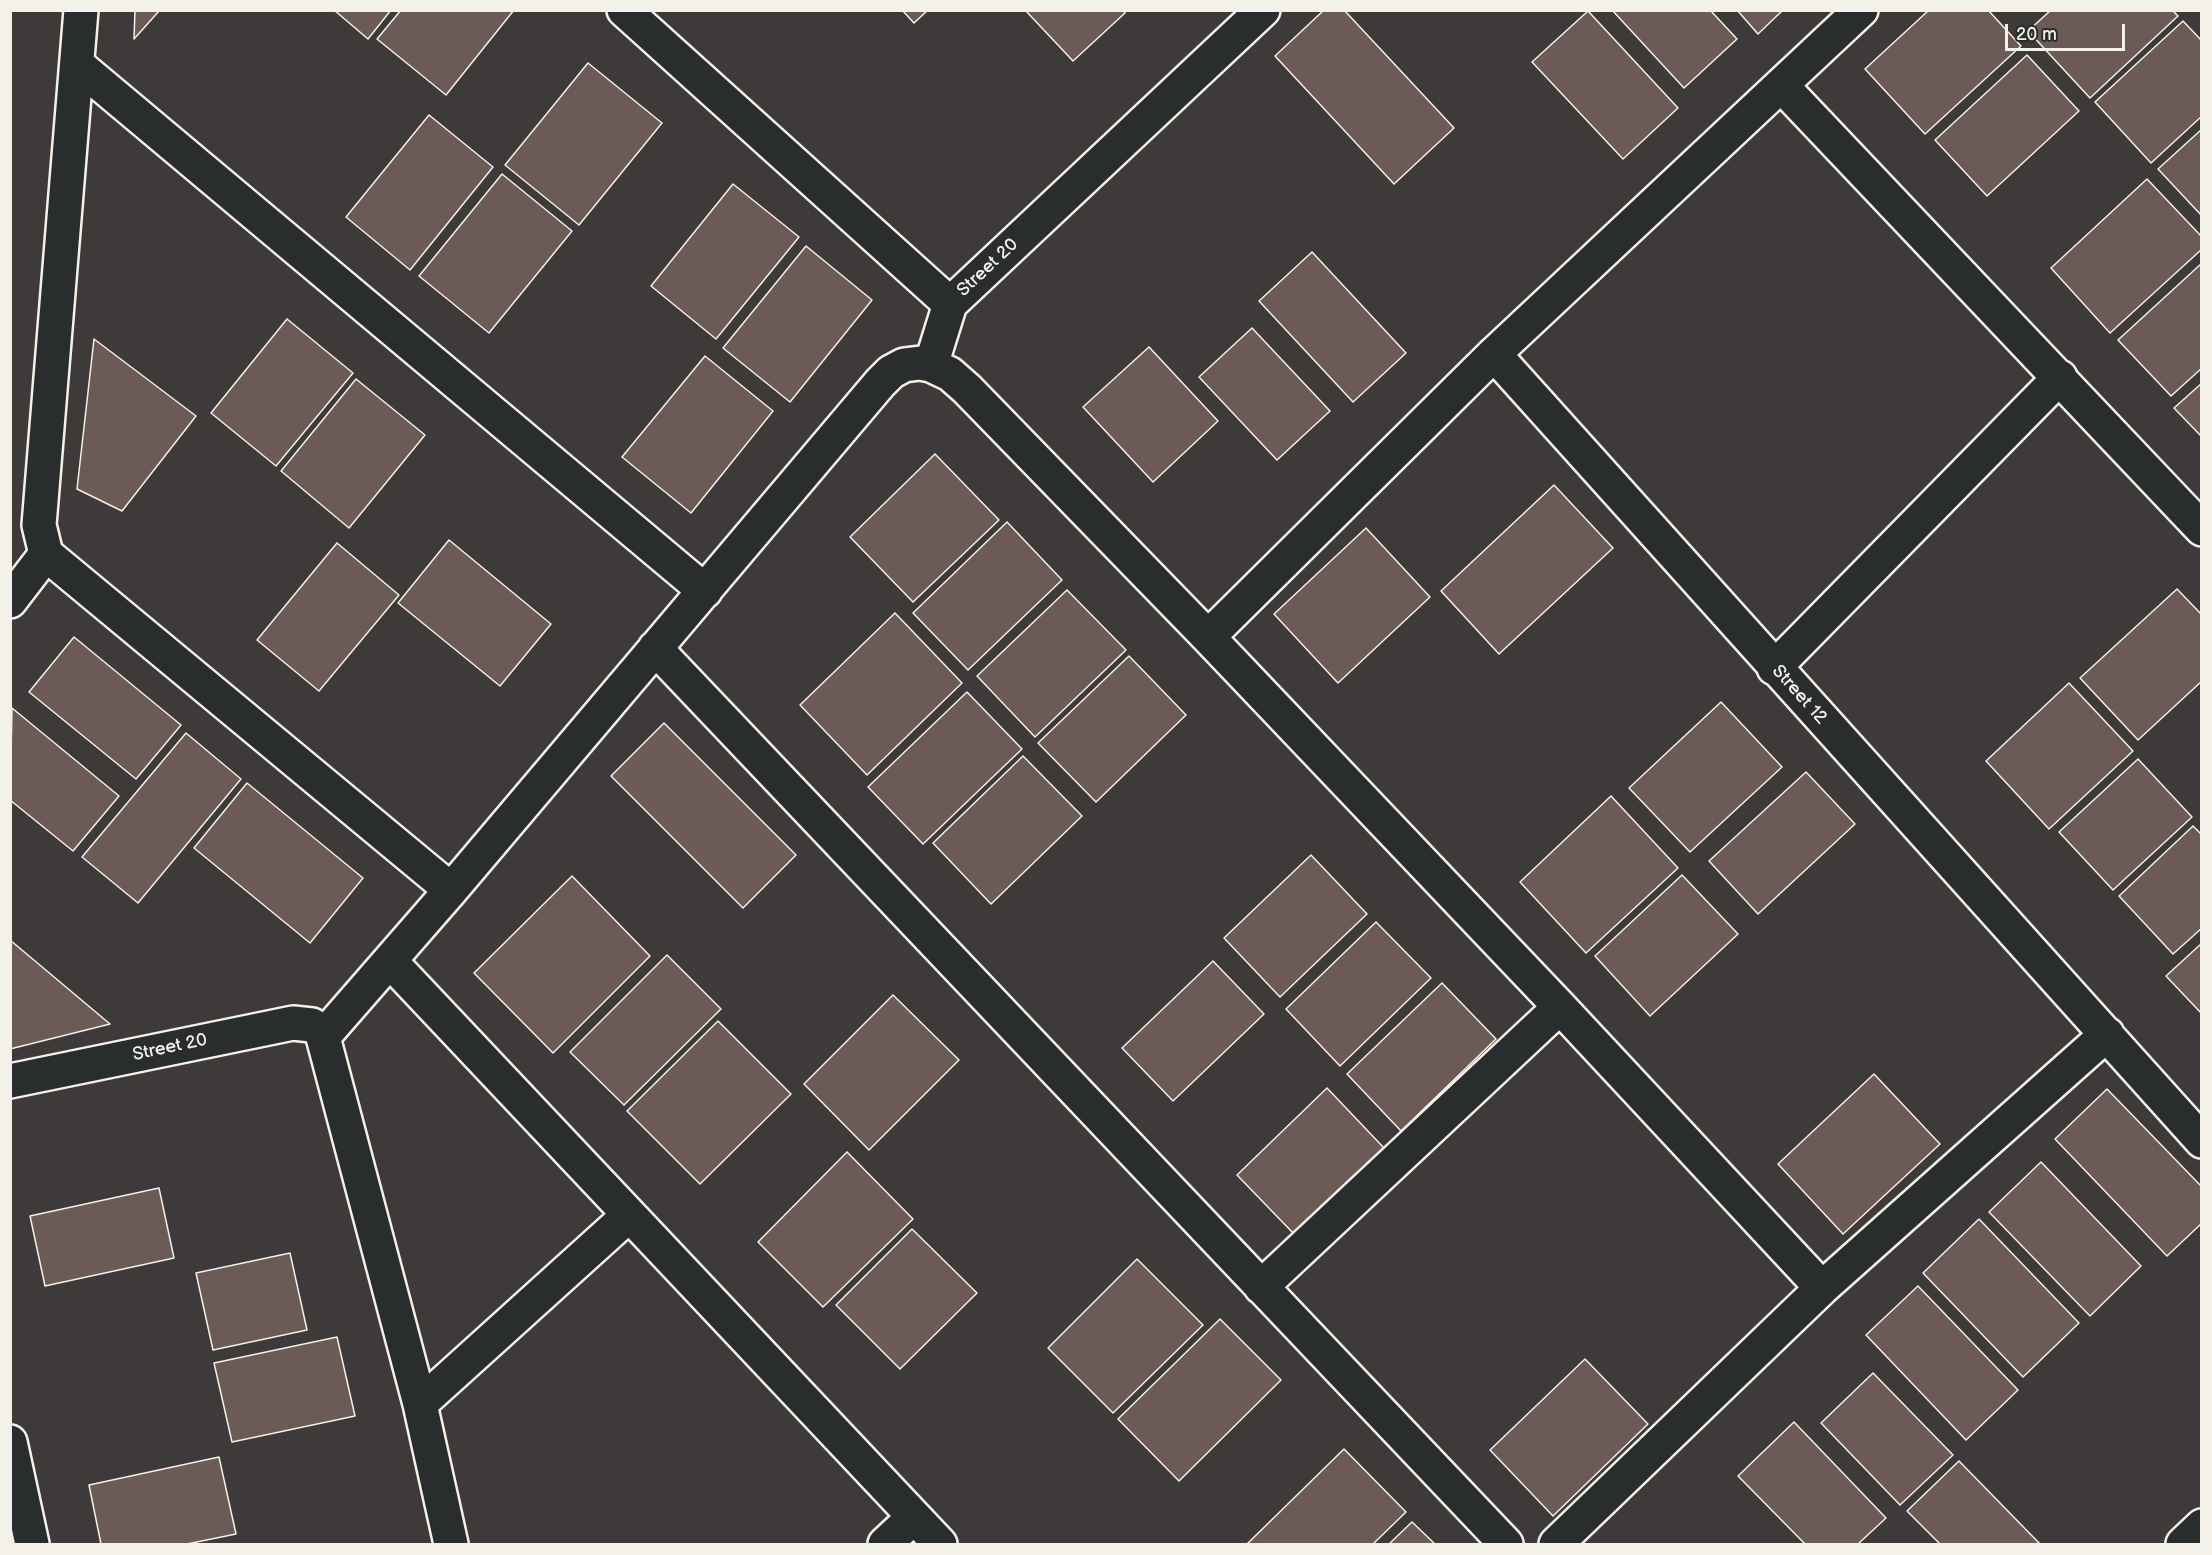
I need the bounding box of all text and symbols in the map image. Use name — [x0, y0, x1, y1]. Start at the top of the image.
scale bar — [2008, 12, 2128, 50]
text: 20 m — [2016, 24, 2057, 45]
street label: Street 20 — [953, 234, 1023, 302]
street label: Street 12 — [1767, 661, 1831, 729]
street label: Street 20 — [131, 1030, 209, 1066]

